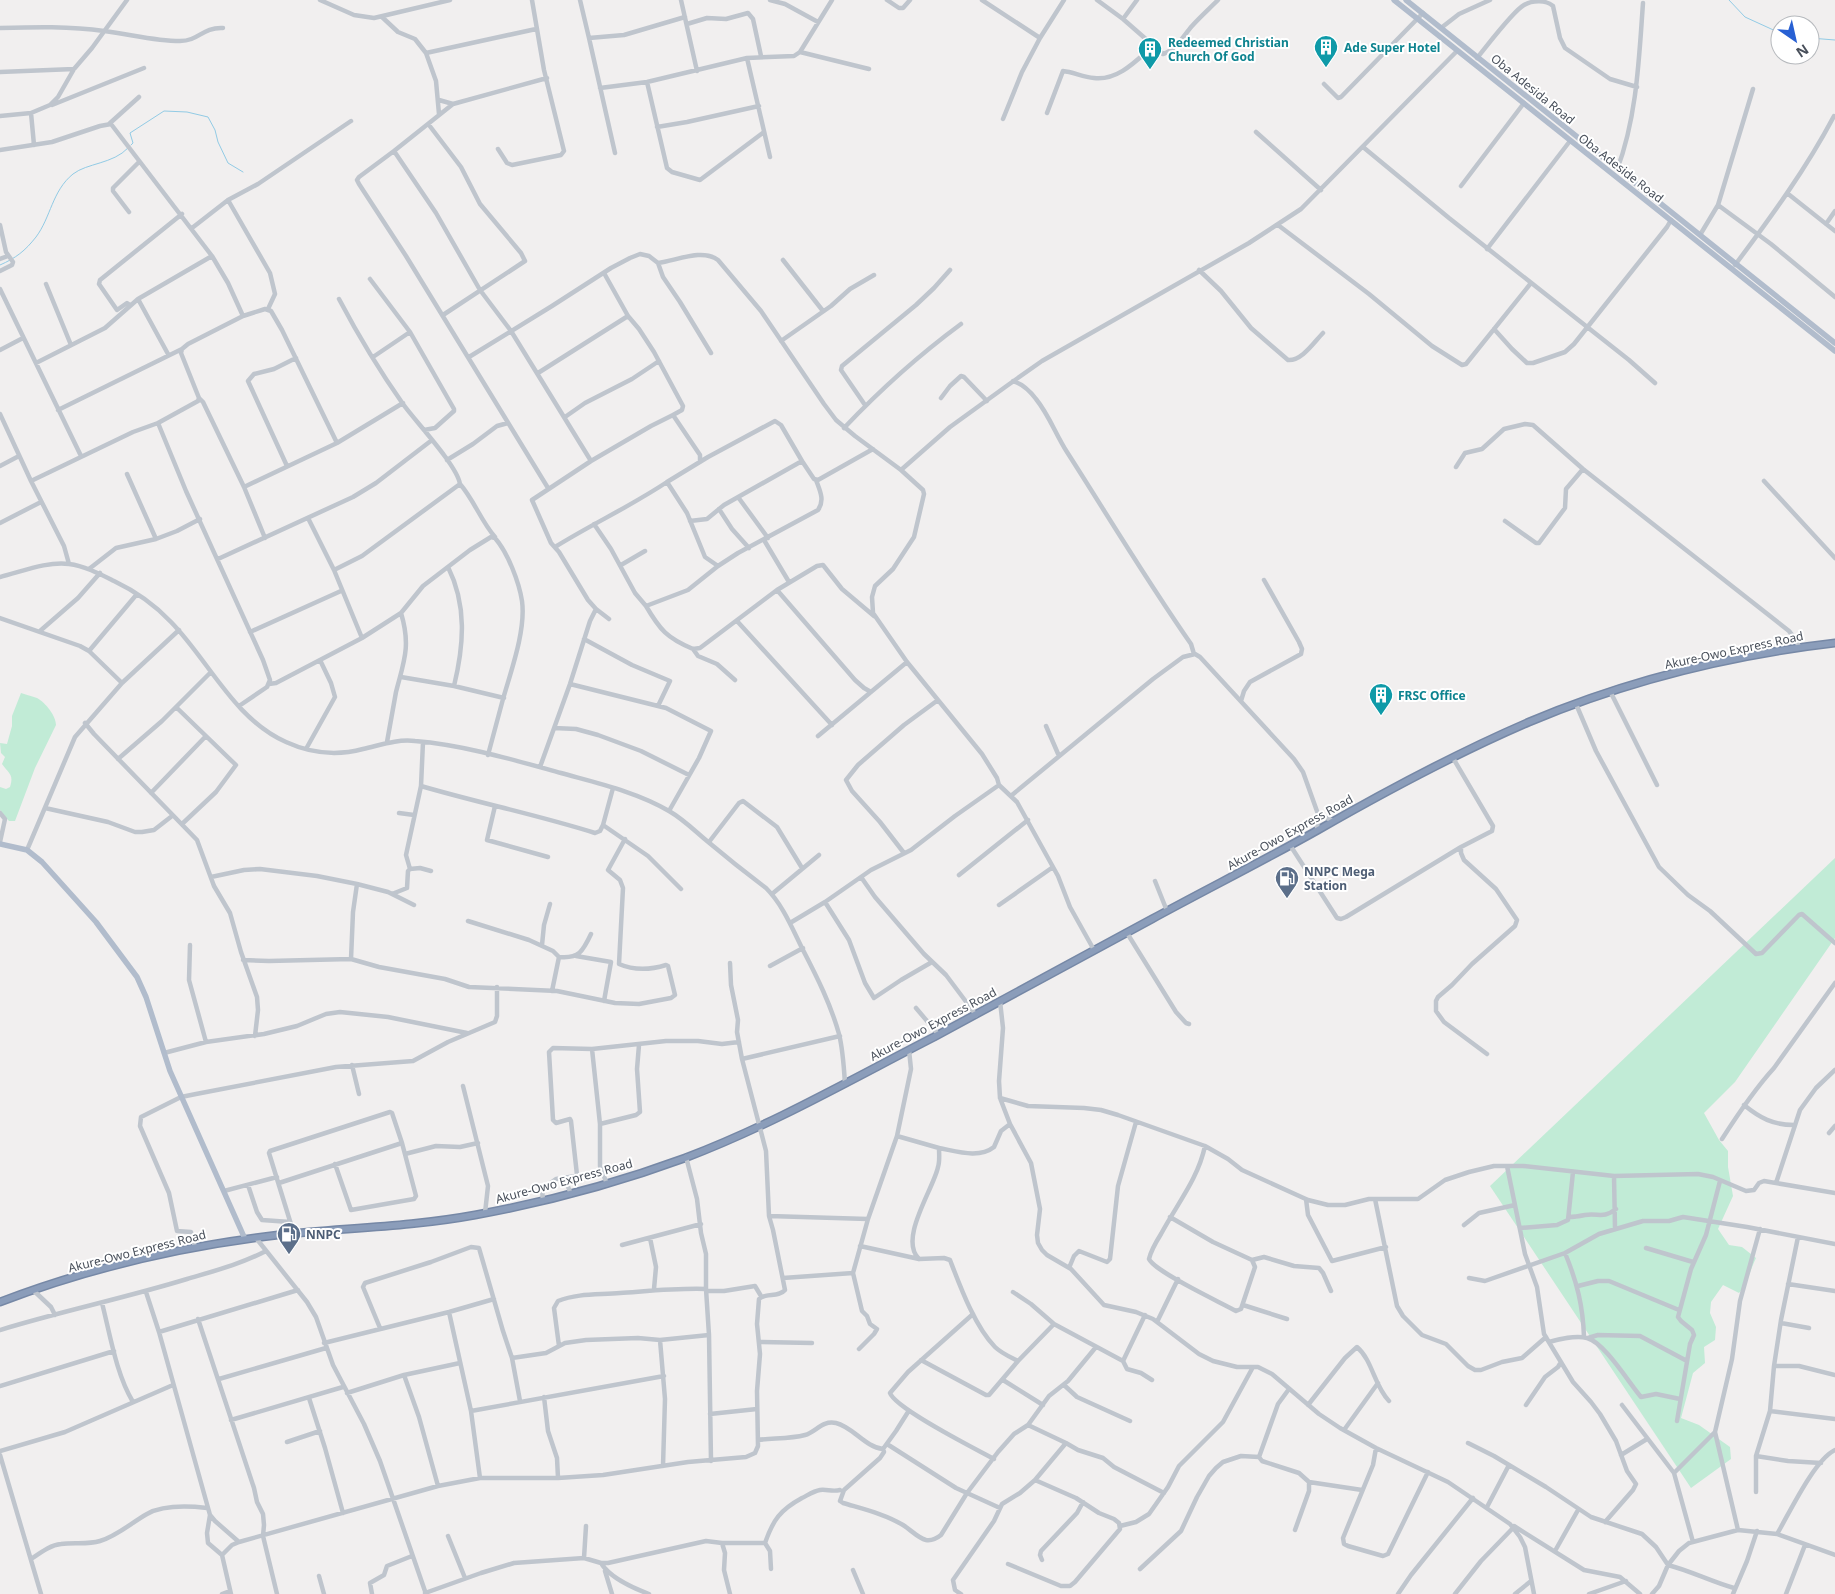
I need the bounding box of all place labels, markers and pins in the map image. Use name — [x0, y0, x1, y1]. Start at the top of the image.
place label: Redeemed Christian Church Of God — [1168, 34, 1289, 65]
building icon: Ade Super Hotel — [1313, 34, 1339, 68]
building icon: Redeemed Christian Church Of God — [1137, 36, 1163, 70]
place label: Ade Super Hotel — [1344, 39, 1440, 56]
building icon: FRSC Office — [1368, 682, 1394, 716]
place label: FRSC Office — [1398, 687, 1466, 704]
place label: NNPC Mega Station — [1304, 863, 1375, 894]
fuel station icon: NNPC Mega Station — [1274, 865, 1300, 899]
fuel station icon: NNPC — [276, 1221, 302, 1255]
place label: NNPC — [306, 1226, 341, 1243]

